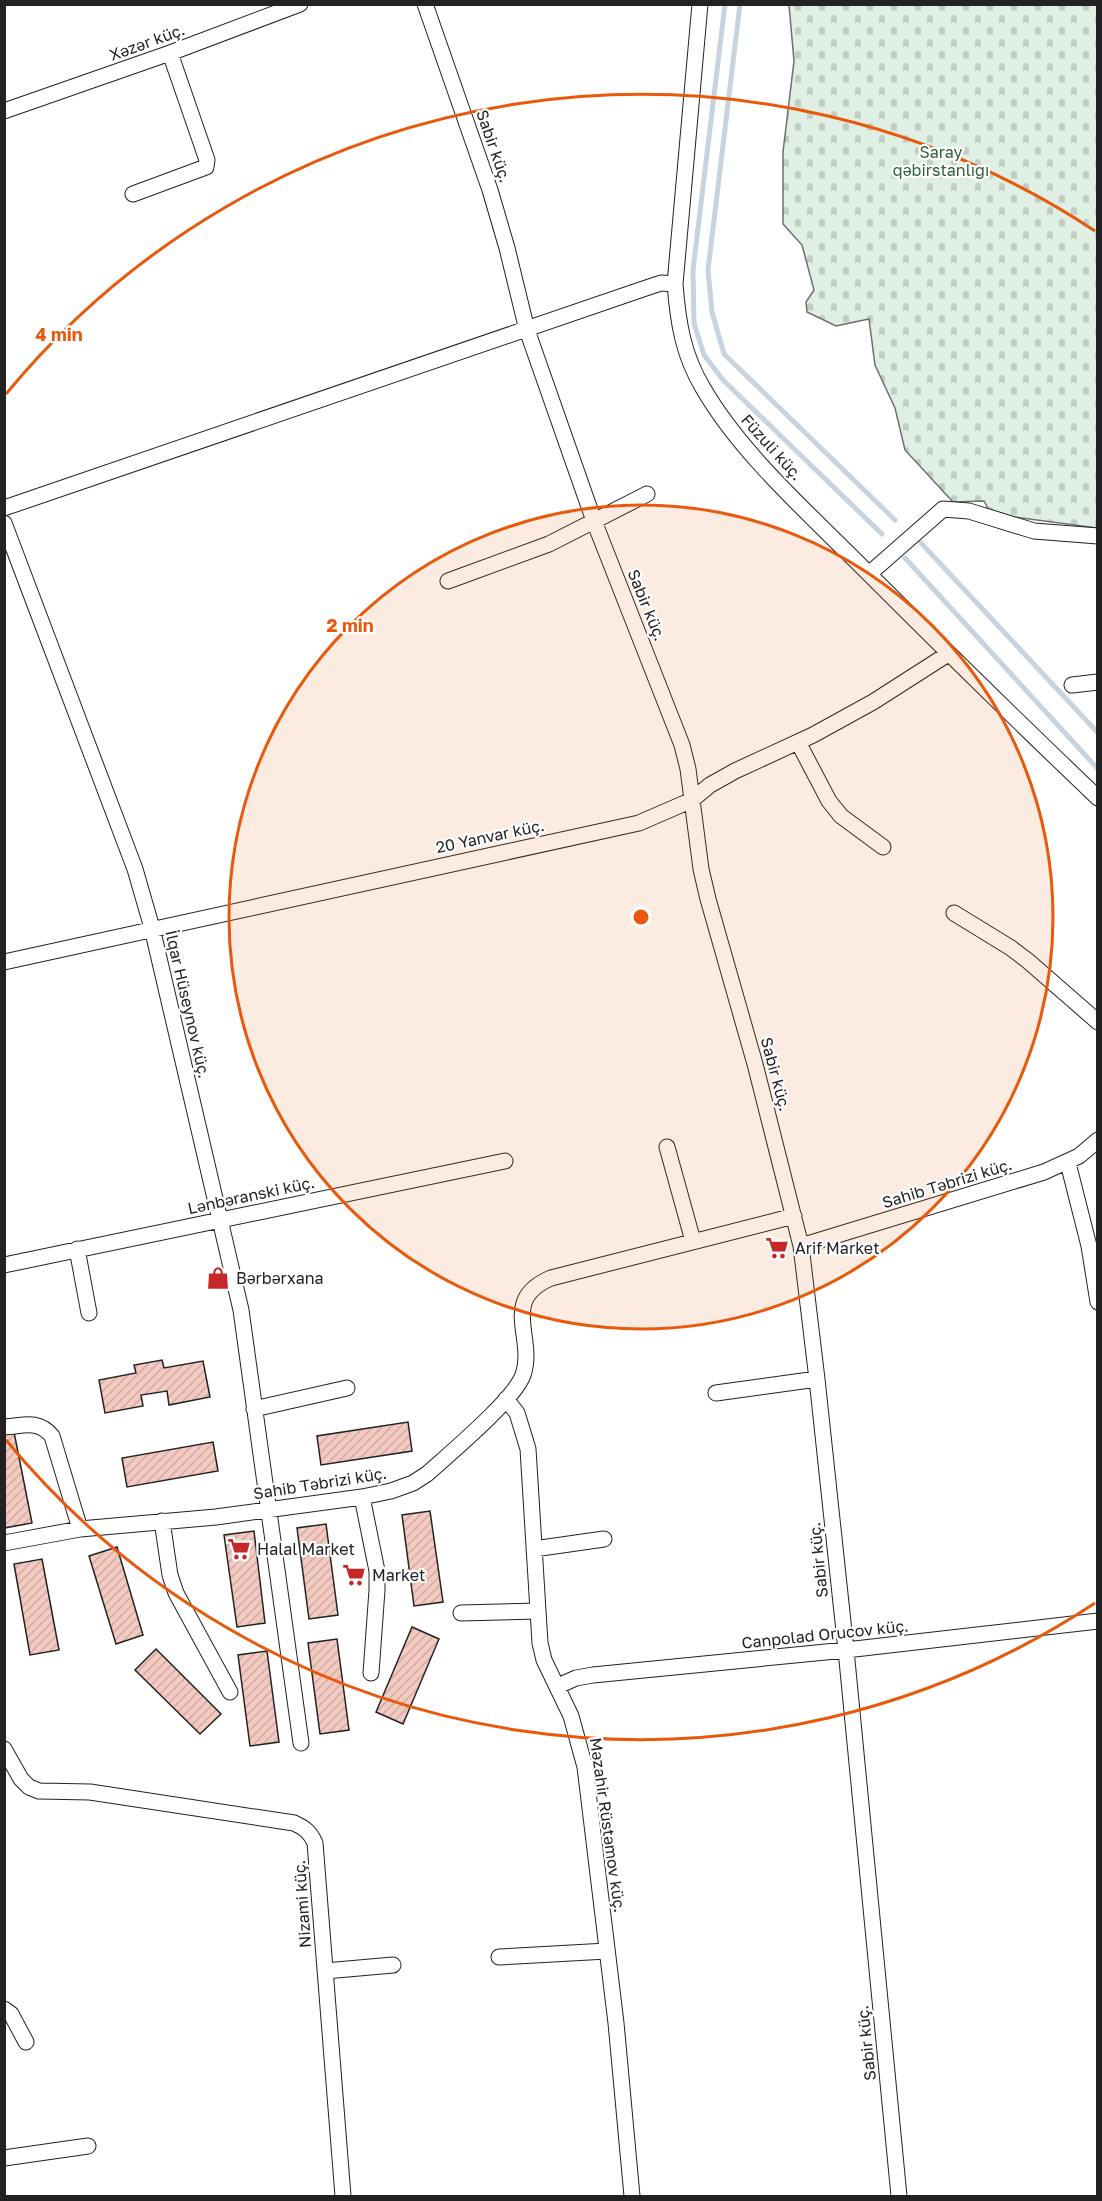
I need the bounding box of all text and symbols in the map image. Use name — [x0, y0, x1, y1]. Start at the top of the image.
street label: Xəzər küç. — [107, 19, 187, 65]
street label: Sabir küç. — [472, 107, 516, 185]
park label: Saray qəbirstanlığı — [893, 142, 989, 180]
text: 4 min — [35, 323, 83, 345]
street label: Füzuli küç. — [737, 410, 807, 484]
street label: Sabir küç. — [624, 566, 670, 644]
text: 2 min — [326, 614, 374, 636]
street label: 20 Yanvar küç. — [434, 815, 546, 857]
centre of rings — [631, 907, 651, 927]
street label: İlqar Hüseynov küç. — [161, 928, 215, 1080]
street label: Sabir küç. — [757, 1035, 795, 1113]
street label: Sahib Təbrizi küç. — [880, 1154, 1014, 1212]
street label: Lənbəranski küç. — [186, 1172, 316, 1218]
supermarket icon: Arif Market — [764, 1235, 790, 1261]
place label: Arif Market — [795, 1238, 880, 1258]
shop icon: Bərbərxana — [205, 1265, 231, 1291]
place label: Bərbərxana — [236, 1268, 324, 1288]
street label: Sahib Təbrizi küç. — [252, 1463, 388, 1503]
street label: Sabir küç. — [804, 1521, 832, 1599]
supermarket icon: Halal Market — [226, 1536, 252, 1562]
place label: Halal Market — [257, 1539, 355, 1559]
supermarket icon: Market — [341, 1562, 367, 1588]
place label: Market — [372, 1565, 425, 1585]
street label: Canpolad Orucov küç. — [740, 1615, 910, 1653]
street label: Məzahir Rüstəmov küç. — [586, 1736, 630, 1914]
street label: Nizami küç. — [289, 1859, 315, 1949]
street label: Sabir küç. — [852, 2004, 880, 2082]

